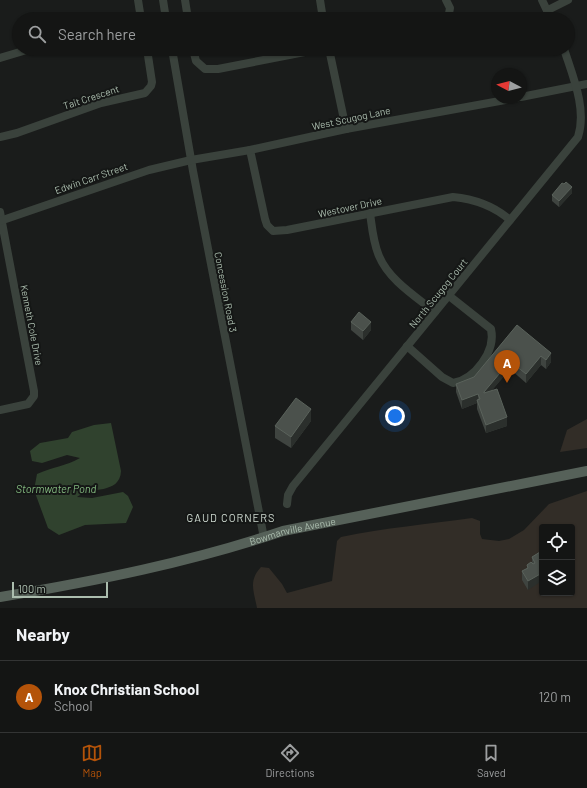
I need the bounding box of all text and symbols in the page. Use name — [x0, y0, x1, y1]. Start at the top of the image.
search box — [12, 12, 575, 56]
icon: search — [26, 23, 48, 45]
text: Search here — [58, 25, 136, 43]
north arrow — [491, 68, 527, 104]
street label: Tait Crescent — [62, 82, 121, 112]
street label: West Scugog Lane — [311, 104, 391, 132]
street label: Edwin Carr Street — [53, 160, 129, 196]
street label: Westover Drive — [317, 194, 383, 220]
street label: Concession Road 3 — [212, 251, 240, 333]
street label: North Scugog Court — [406, 256, 470, 330]
street label: Kenneth Cole Drive — [18, 284, 46, 366]
pin: A — [494, 350, 520, 383]
your location — [385, 406, 405, 426]
water label: Stormwater Pond — [16, 482, 96, 495]
district label: GAUD CORNERS — [187, 511, 275, 524]
street label: Bowmanville Avenue — [248, 515, 337, 547]
map controls — [539, 524, 575, 596]
button: locate — [539, 524, 575, 560]
button: layers — [539, 560, 575, 596]
scale bar — [12, 580, 108, 599]
text: 100 m — [18, 582, 46, 595]
text: Nearby — [16, 624, 70, 644]
text: Knox Christian School — [54, 680, 199, 698]
text: A — [25, 689, 33, 705]
text: 120 m — [539, 689, 571, 705]
text: School — [54, 698, 92, 714]
tab: Map — [81, 742, 103, 779]
tab: Directions — [265, 742, 315, 779]
tab: Saved — [477, 742, 506, 779]

